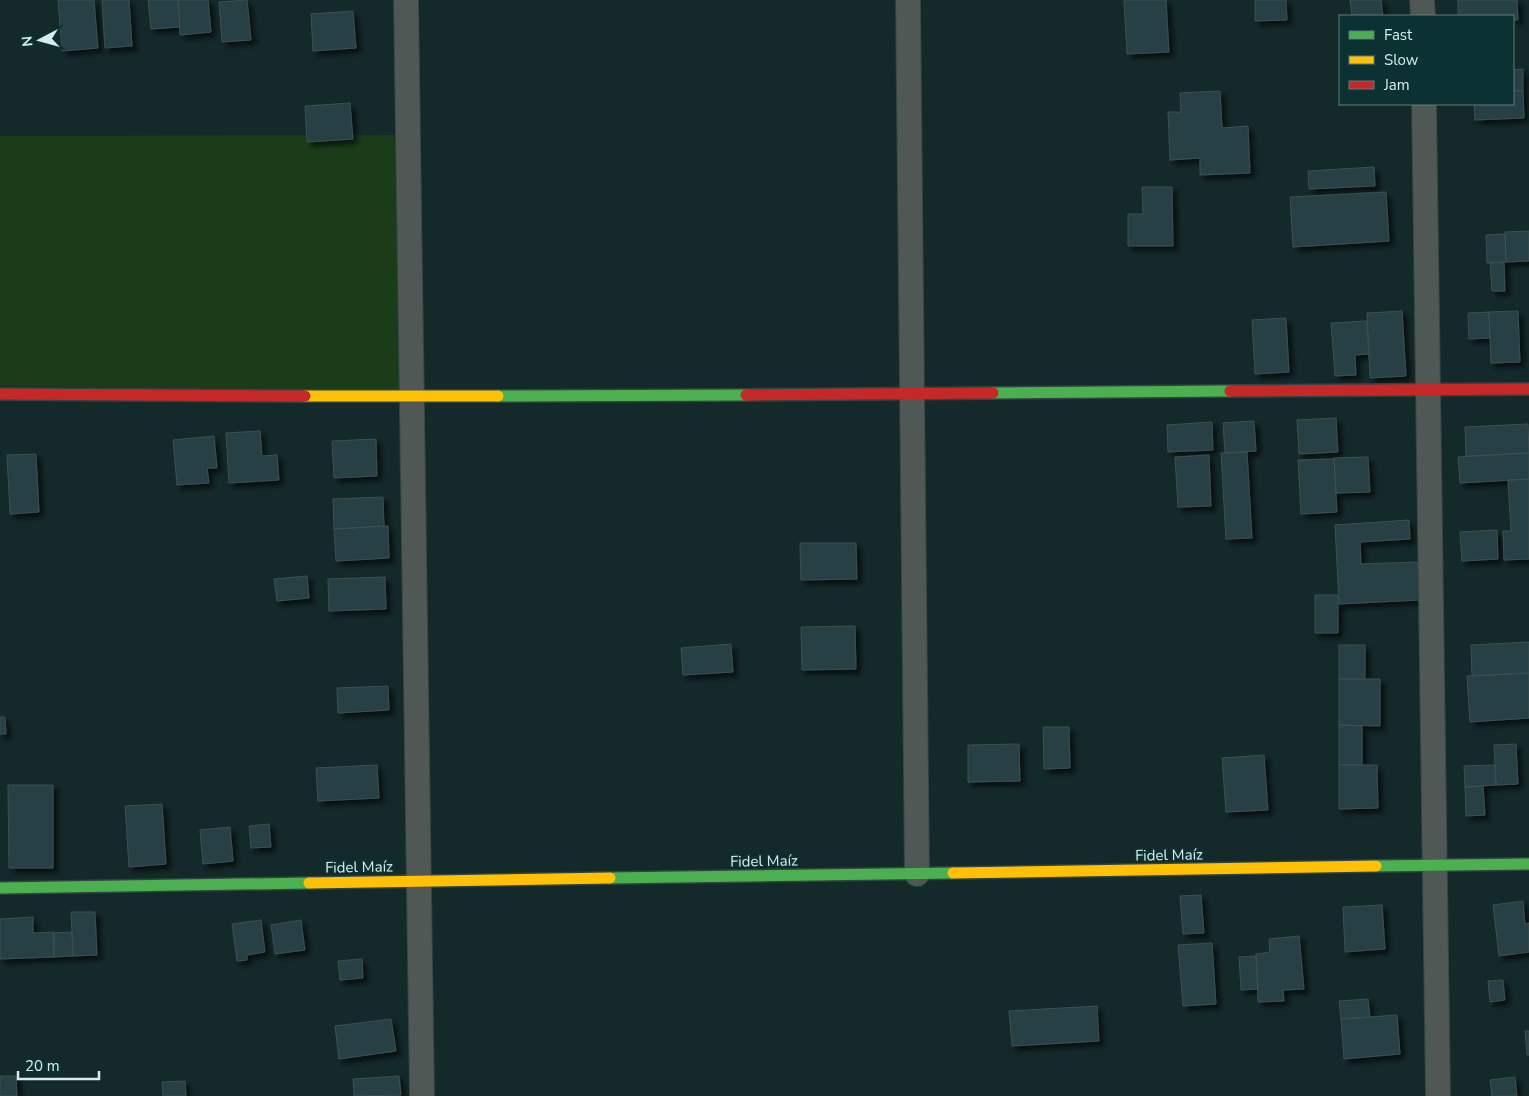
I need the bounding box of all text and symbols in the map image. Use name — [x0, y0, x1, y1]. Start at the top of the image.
north arrow — [15, 15, 65, 65]
legend — [1339, 15, 1514, 105]
text: Fast — [1384, 25, 1413, 45]
text: N — [18, 35, 38, 48]
text: Slow — [1384, 50, 1419, 70]
text: Jam — [1383, 75, 1410, 95]
street label: Fidel Maíz — [1135, 844, 1203, 866]
street label: Fidel Maíz — [730, 850, 798, 872]
street label: Fidel Maíz — [325, 856, 393, 878]
scale bar — [18, 1048, 99, 1080]
text: 20 m — [25, 1056, 60, 1076]

